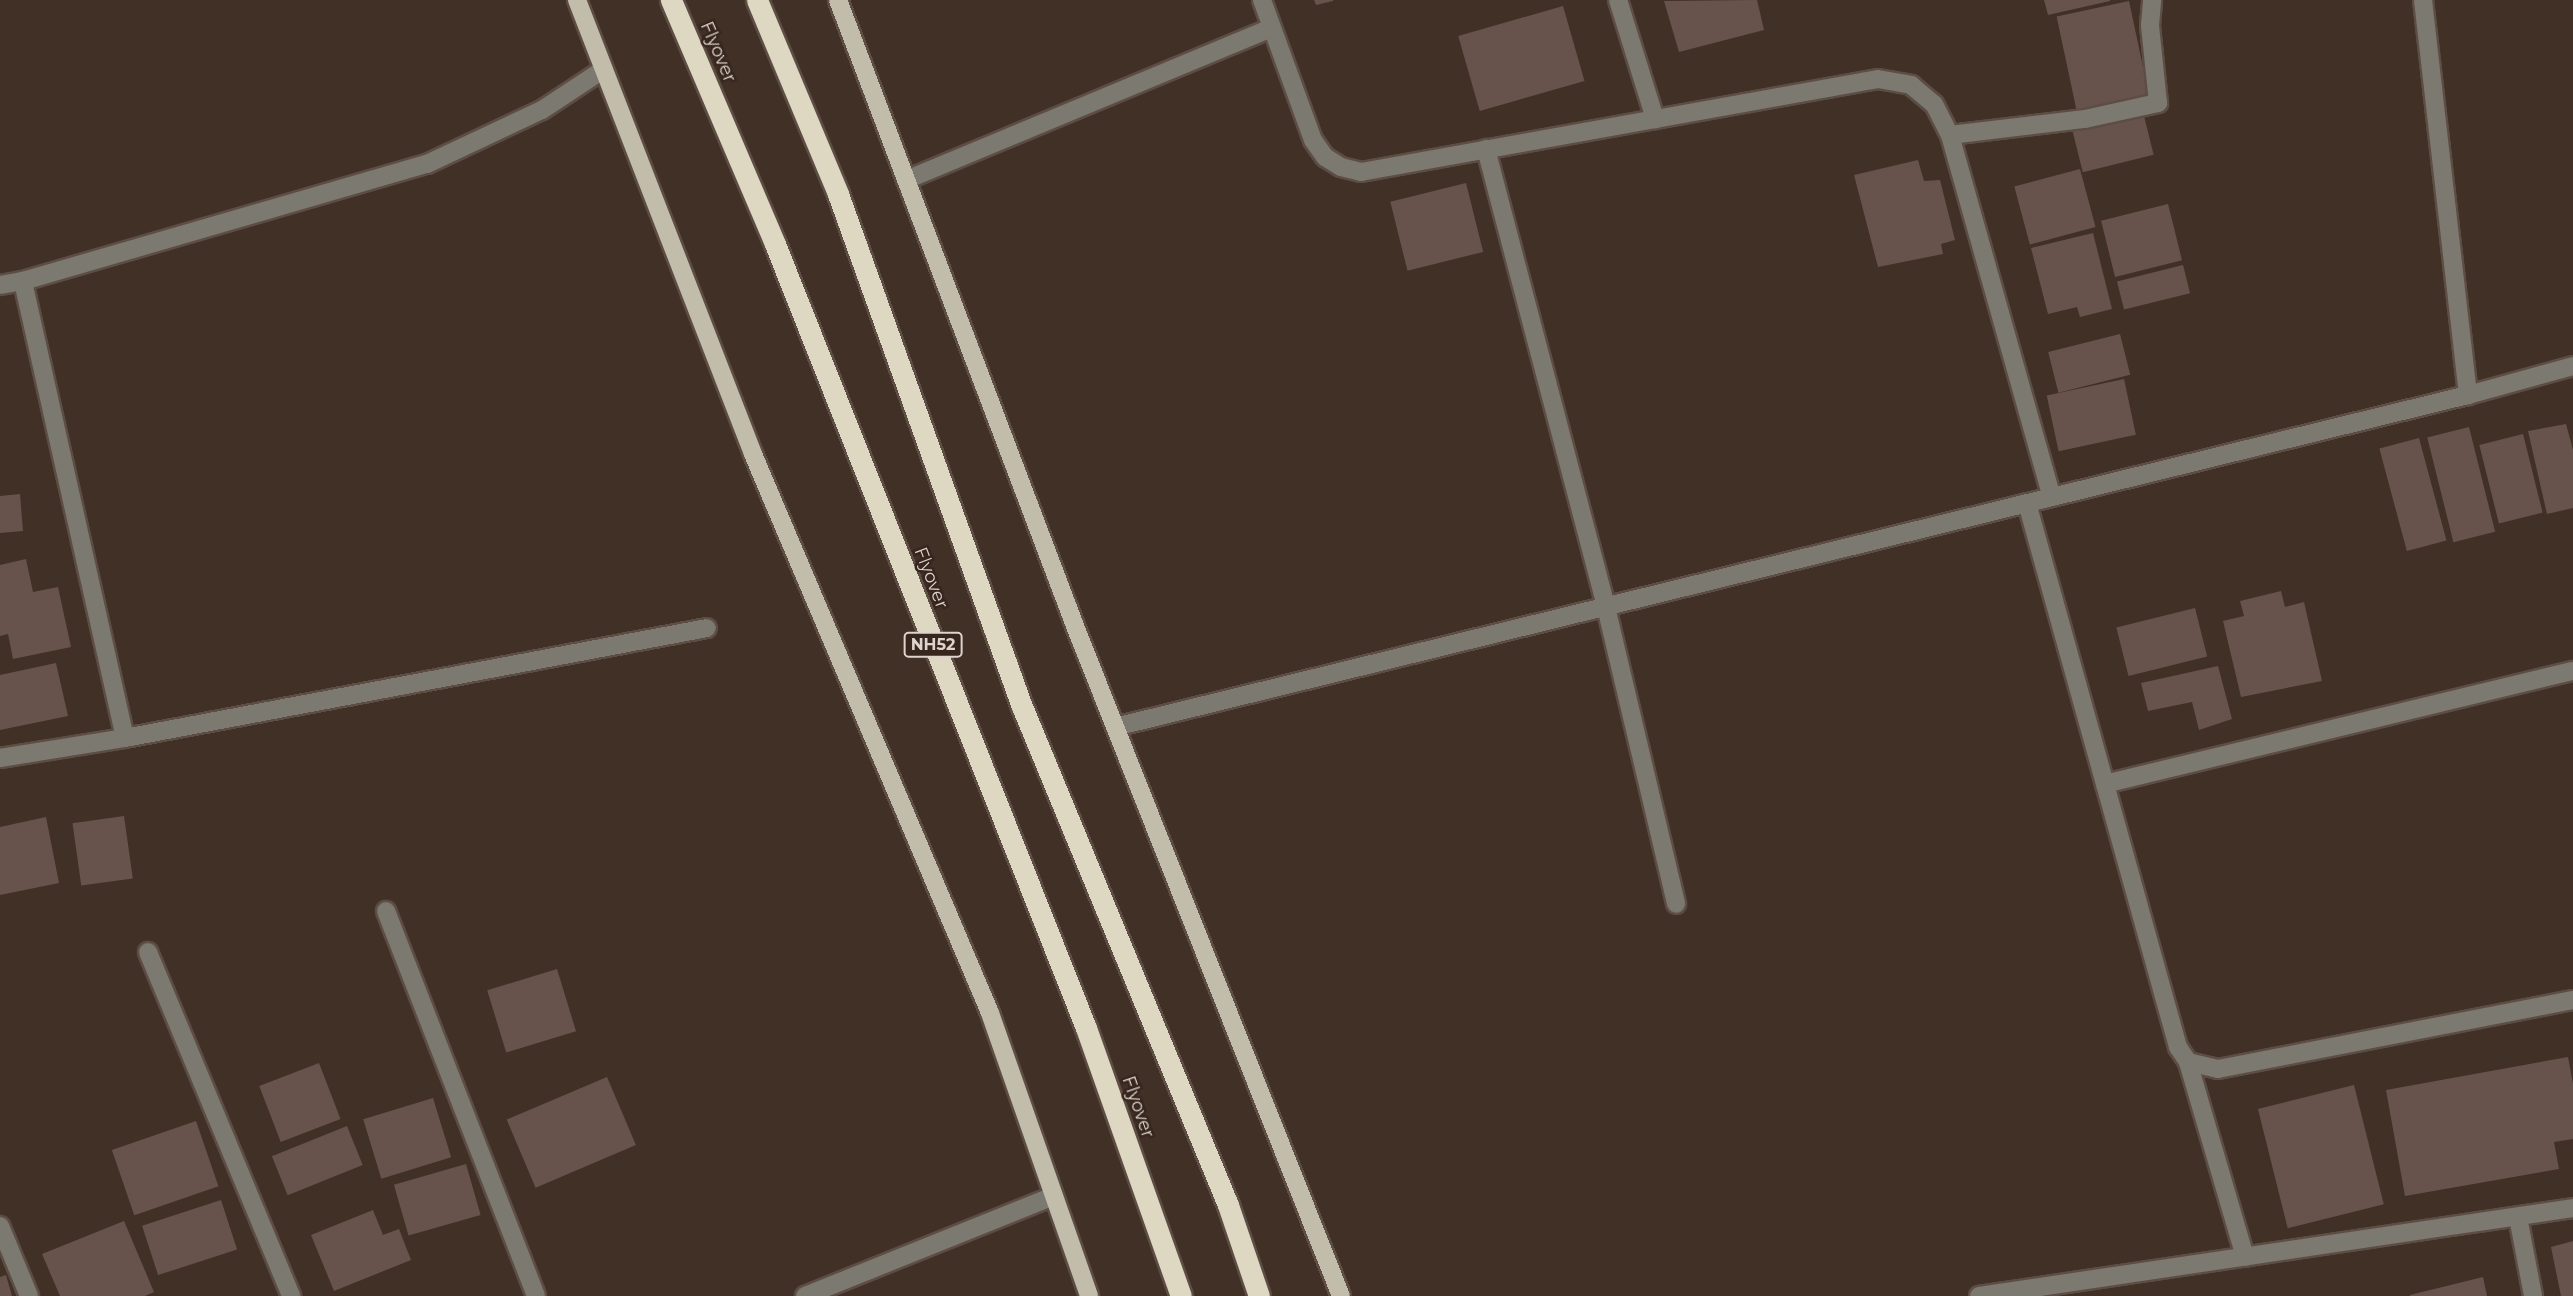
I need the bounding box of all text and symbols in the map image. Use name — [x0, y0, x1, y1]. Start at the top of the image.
street label: Flyover — [696, 18, 740, 86]
street label: Flyover — [909, 544, 953, 612]
road number: NH52 — [903, 632, 963, 658]
street label: Flyover — [1117, 1073, 1159, 1141]

